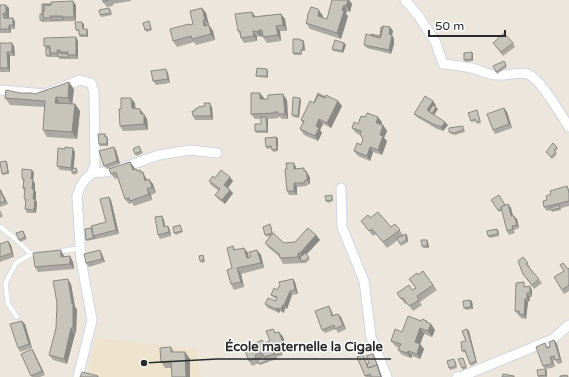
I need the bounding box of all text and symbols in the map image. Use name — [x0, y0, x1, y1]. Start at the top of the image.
scale bar — [429, 12, 505, 38]
text: 50 m — [435, 19, 464, 33]
callout: École maternelle la Cigale — [217, 334, 391, 359]
text: École maternelle la Cigale — [225, 338, 384, 355]

